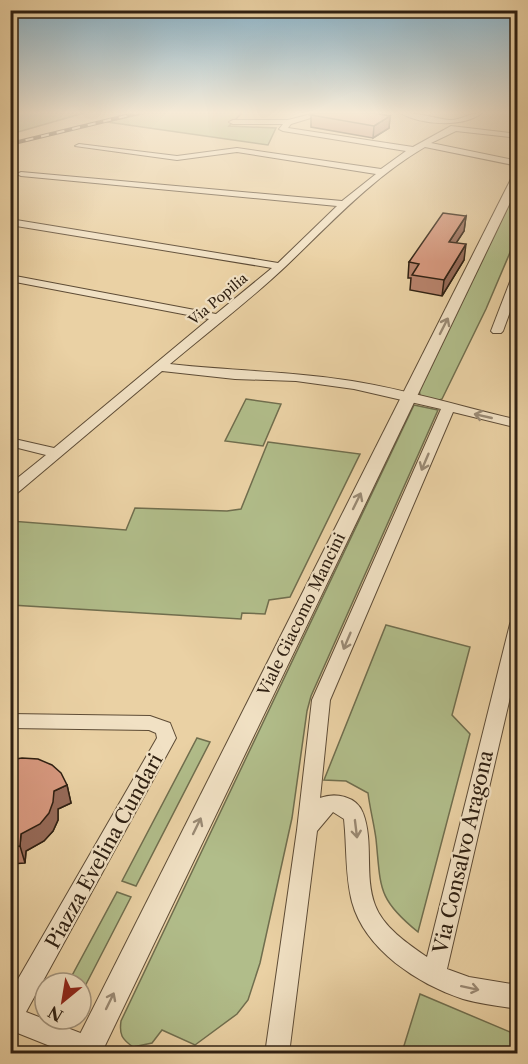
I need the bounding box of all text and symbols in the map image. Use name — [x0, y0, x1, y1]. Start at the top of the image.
street label: Via Popilia — [184, 269, 252, 330]
one-way arrow — [439, 317, 451, 335]
one-way arrow — [474, 410, 493, 421]
one-way arrow — [419, 452, 430, 470]
one-way arrow — [352, 492, 364, 510]
street label: Viale Giacomo Mancini — [252, 529, 349, 700]
one-way arrow — [341, 631, 352, 649]
street label: Via Consalvo Aragona — [428, 748, 498, 957]
street label: Piazza Evelina Cundari — [40, 749, 168, 953]
one-way arrow — [191, 818, 203, 836]
one-way arrow — [351, 819, 362, 839]
north arrow — [33, 971, 93, 1031]
one-way arrow — [460, 983, 479, 994]
one-way arrow — [105, 992, 117, 1010]
text: N — [44, 1002, 67, 1026]

